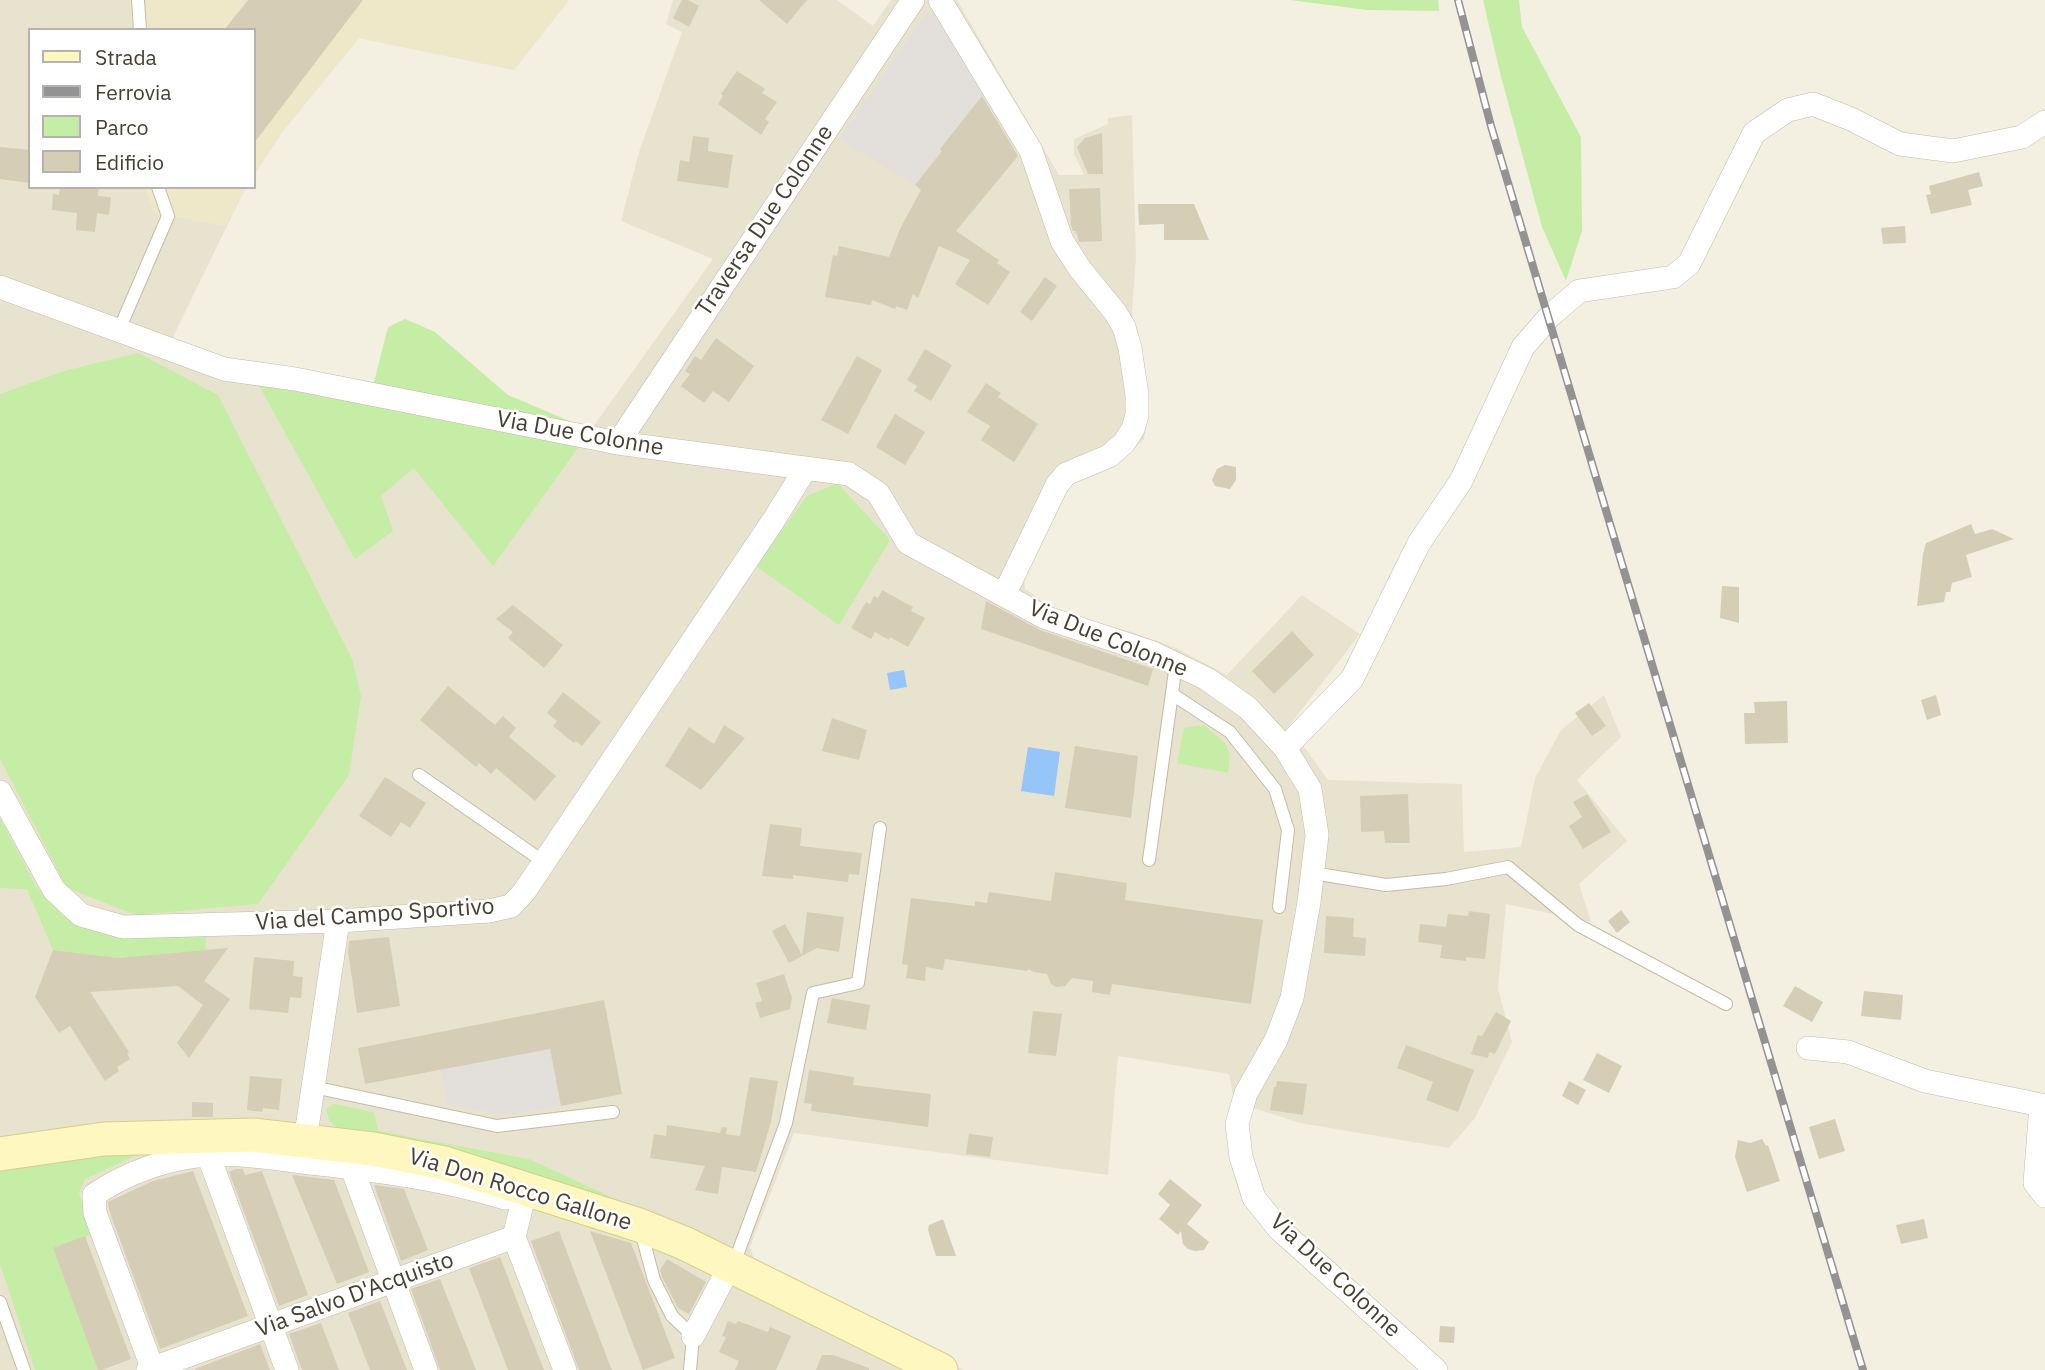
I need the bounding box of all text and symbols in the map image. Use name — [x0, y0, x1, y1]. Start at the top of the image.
legend — [28, 28, 256, 189]
text: Strada — [95, 43, 157, 71]
text: Ferrovia — [95, 78, 171, 106]
text: Parco — [95, 113, 149, 141]
street label: Traversa Due Colonne — [691, 120, 839, 322]
text: Edificio — [95, 148, 164, 176]
street label: Via Due Colonne — [494, 406, 666, 462]
street label: Via Due Colonne — [1024, 595, 1192, 683]
street label: Via del Campo Sportivo — [255, 893, 495, 937]
street label: Via Don Rocco Gallone — [405, 1143, 635, 1237]
street label: Via Due Colonne — [1264, 1208, 1406, 1344]
street label: Via Salvo D'Acquisto — [252, 1246, 458, 1344]

